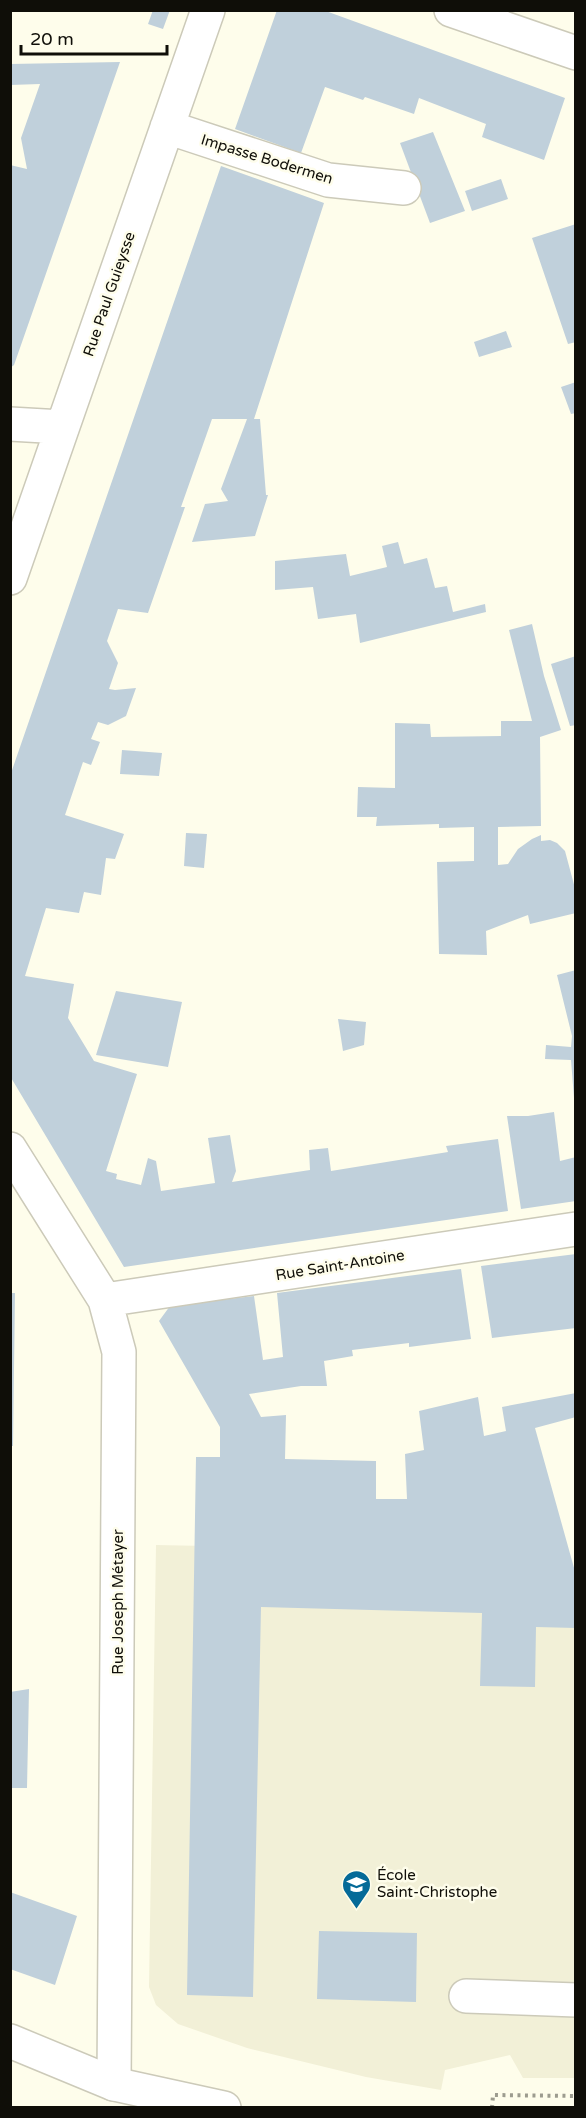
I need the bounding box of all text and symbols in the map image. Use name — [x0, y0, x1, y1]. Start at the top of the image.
scale bar — [21, 18, 166, 56]
text: 20 m — [30, 28, 74, 50]
street label: Impasse Bodermen — [199, 130, 335, 188]
street label: Rue Paul Guieysse — [79, 229, 139, 359]
street label: Rue Saint-Antoine — [274, 1246, 406, 1284]
street label: Rue Joseph Métayer — [109, 1529, 127, 1675]
place label: École Saint-Christophe — [377, 1866, 497, 1901]
school or university icon: École Saint-Christophe — [340, 1868, 372, 1910]

